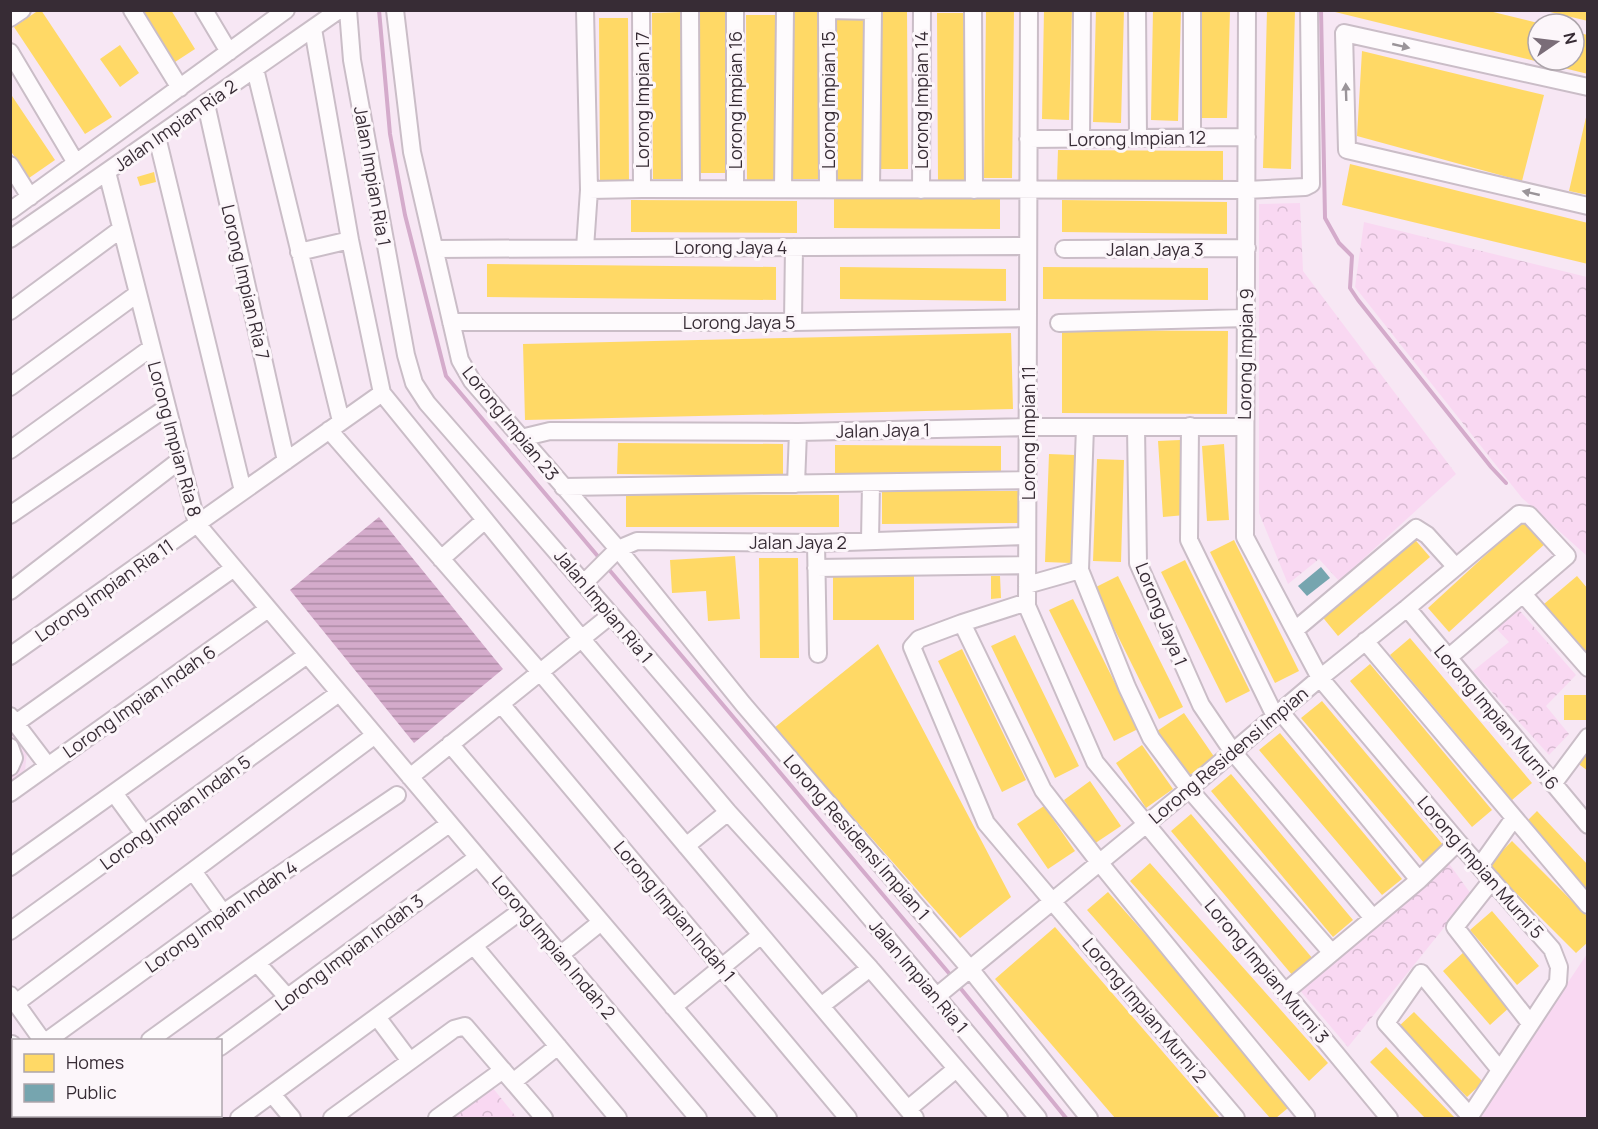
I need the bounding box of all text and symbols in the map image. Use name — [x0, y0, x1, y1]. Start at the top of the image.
north arrow — [1526, 12, 1586, 72]
text: N — [1558, 30, 1583, 47]
street label: Lorong Impian 16 — [723, 31, 747, 169]
street label: Lorong Impian 15 — [816, 31, 840, 169]
street label: Lorong Impian 14 — [909, 31, 933, 169]
street label: Lorong Impian 17 — [630, 32, 654, 168]
one-way arrow — [1392, 41, 1410, 51]
street label: Jalan Impian Ria 2 — [109, 74, 241, 176]
one-way arrow — [1341, 82, 1350, 101]
street label: Jalan Impian Ria 1 — [349, 104, 397, 248]
street label: Lorong Impian 12 — [1068, 125, 1206, 151]
one-way arrow — [1521, 188, 1540, 197]
street label: Lorong Impian Ria 7 — [216, 202, 276, 362]
street label: Lorong Jaya 4 — [675, 235, 787, 259]
street label: Jalan Jaya 3 — [1106, 237, 1204, 261]
street label: Lorong Impian 9 — [1232, 288, 1258, 420]
street label: Lorong Jaya 5 — [683, 310, 795, 334]
street label: Lorong Impian Ria 8 — [143, 359, 207, 519]
street label: Lorong Impian 23 — [457, 361, 565, 485]
street label: Lorong Impian 11 — [1016, 366, 1040, 500]
street label: Jalan Jaya 1 — [836, 417, 930, 443]
street label: Jalan Jaya 2 — [749, 530, 847, 554]
street label: Lorong Impian Ria 11 — [30, 533, 178, 647]
street label: Jalan Impian Ria 1 — [549, 544, 659, 668]
street label: Lorong Jaya 1 — [1130, 559, 1194, 669]
street label: Lorong Impian Indah 6 — [58, 639, 220, 763]
street label: Lorong Impian Murni 6 — [1429, 639, 1565, 795]
street label: Lorong Residensi Impian — [1143, 681, 1313, 829]
street label: Lorong Impian Indah 5 — [95, 749, 255, 875]
street label: Lorong Residensi Impian 1 — [778, 749, 936, 925]
street label: Lorong Impian Murni 5 — [1412, 791, 1550, 943]
street label: Lorong Impian Indah 1 — [609, 835, 741, 987]
street label: Lorong Impian Indah 4 — [140, 854, 302, 978]
street label: Lorong Impian Indah 2 — [487, 870, 621, 1024]
street label: Lorong Impian Indah 3 — [270, 888, 428, 1016]
street label: Lorong Impian Murni 3 — [1200, 894, 1334, 1048]
street label: Jalan Impian Ria 1 — [864, 914, 974, 1038]
street label: Lorong Impian Murni 2 — [1077, 933, 1213, 1087]
legend — [12, 1039, 222, 1117]
text: Homes — [66, 1050, 124, 1074]
text: Public — [66, 1080, 117, 1104]

